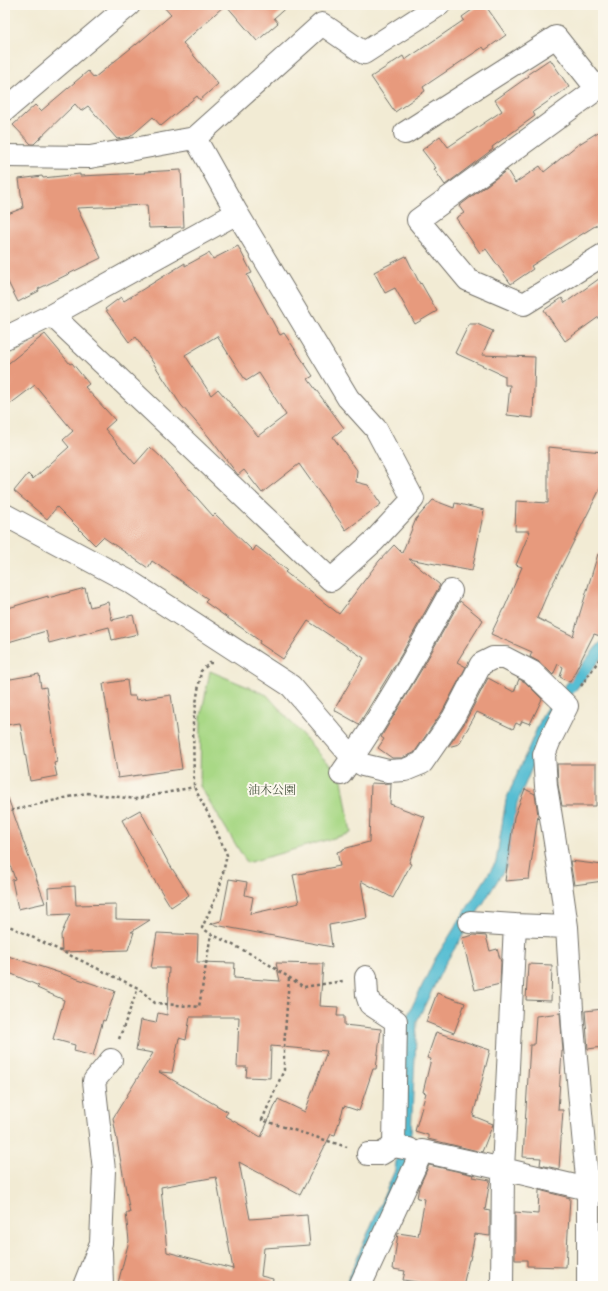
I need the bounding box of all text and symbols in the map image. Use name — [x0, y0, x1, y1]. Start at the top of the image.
park label: 油木公園 — [248, 782, 296, 798]

